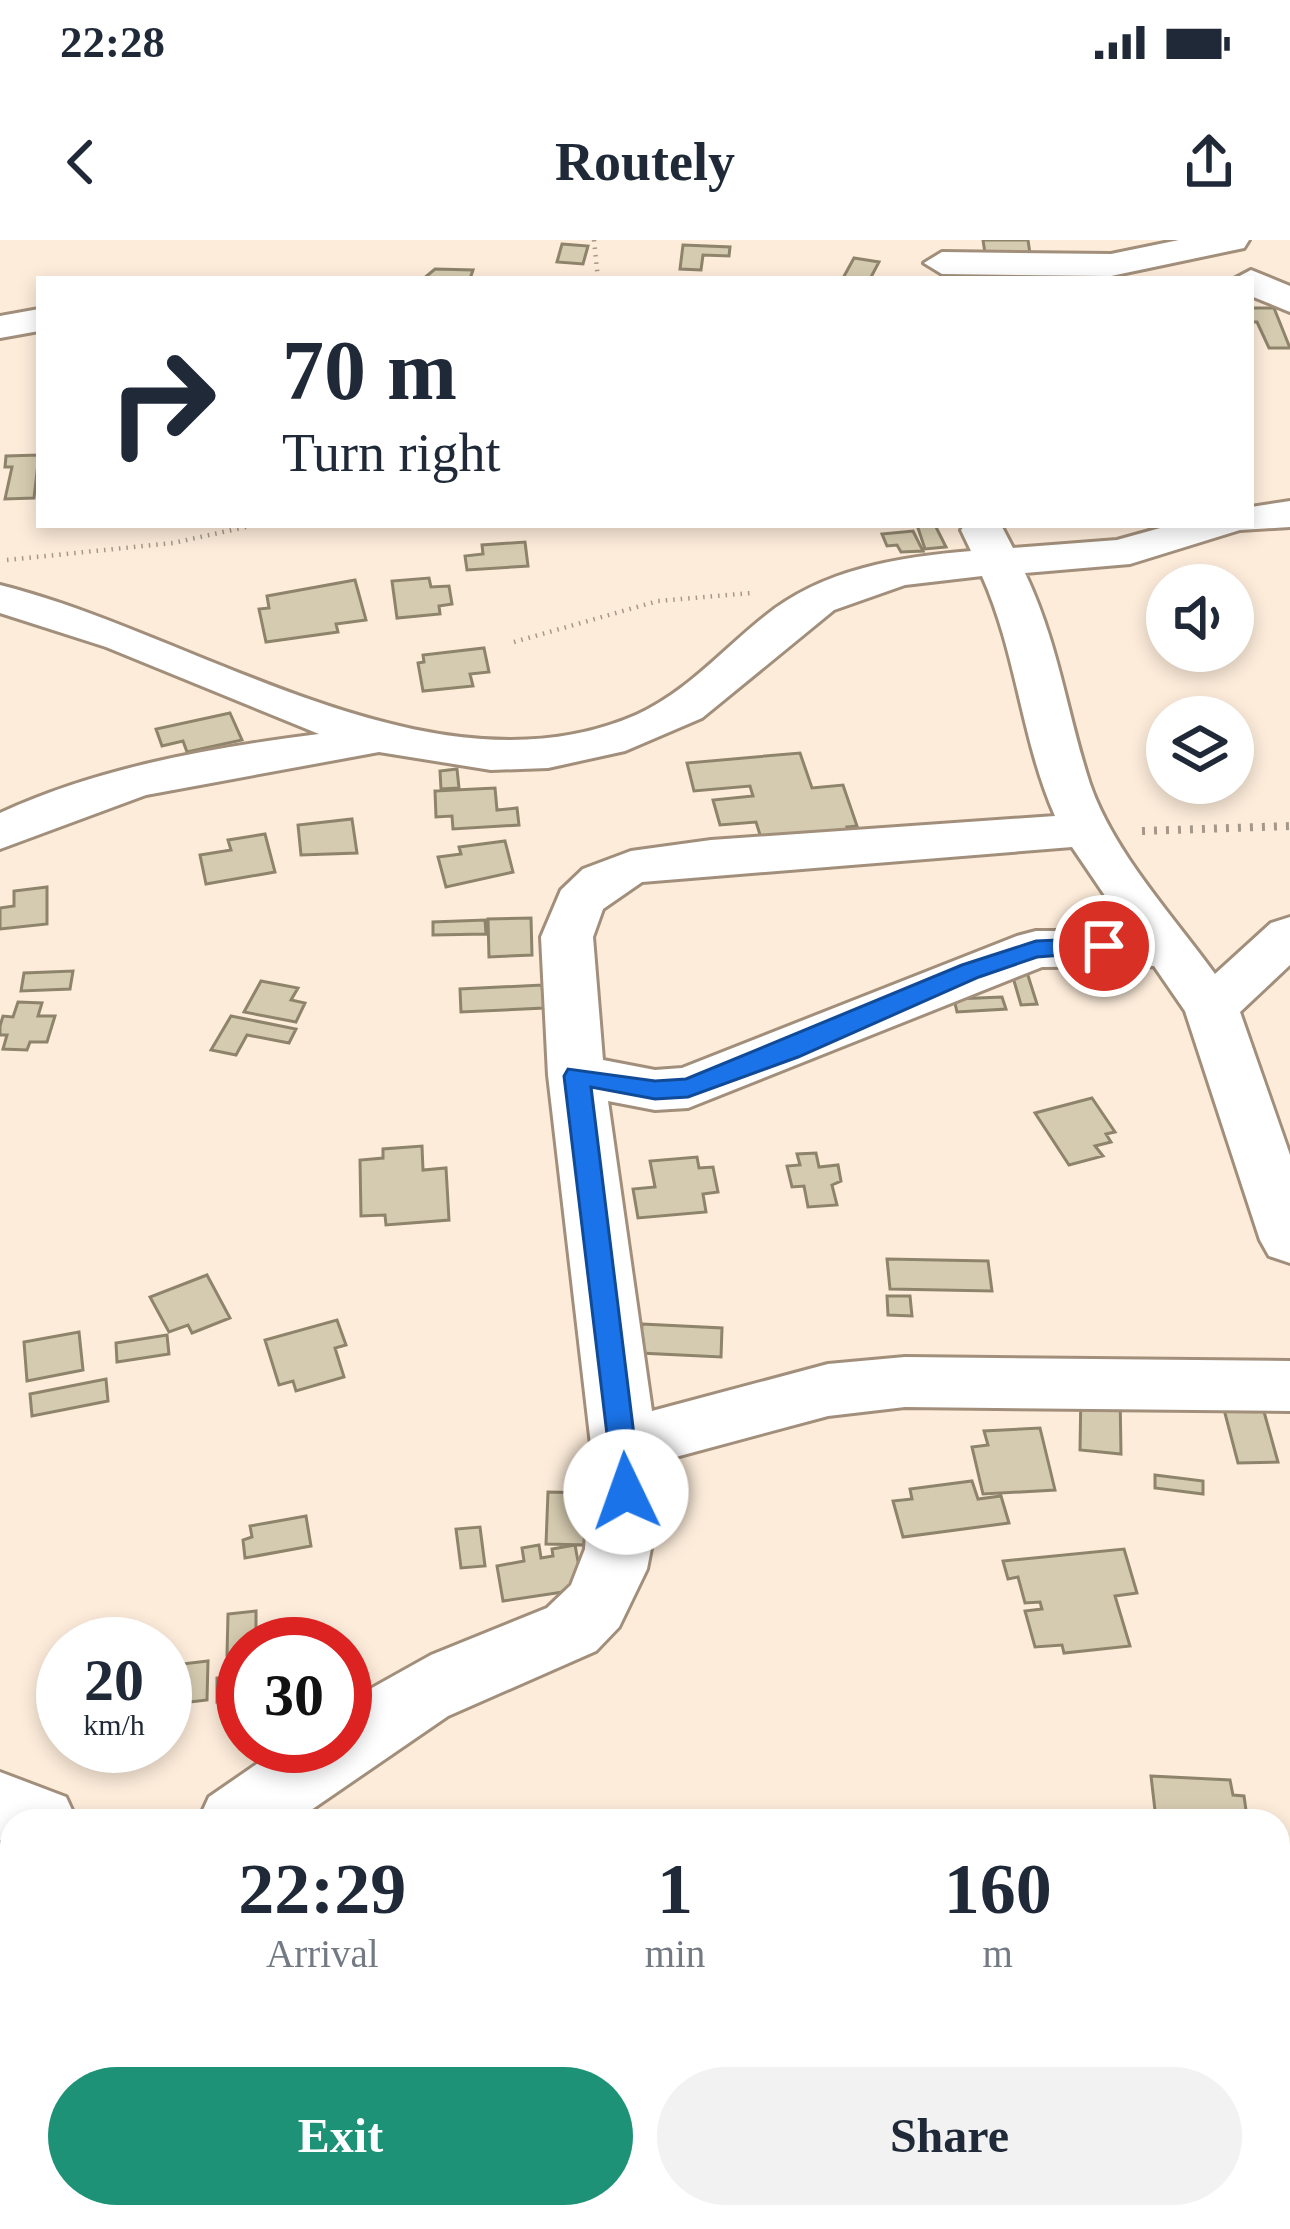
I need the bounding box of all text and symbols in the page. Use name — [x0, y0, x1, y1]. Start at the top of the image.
text: 22:28 — [60, 17, 165, 67]
icon: back — [48, 129, 114, 195]
icon: share — [1176, 129, 1242, 195]
text: Routely — [555, 132, 735, 192]
icon: right — [84, 324, 240, 480]
text: 70 m — [282, 324, 457, 417]
text: Turn right — [282, 423, 501, 483]
map controls — [1146, 564, 1254, 804]
button: sound — [1146, 564, 1254, 672]
button: layers — [1146, 696, 1254, 804]
pin — [1053, 895, 1155, 997]
icon: arrive — [1071, 913, 1137, 979]
position arrow — [563, 1429, 689, 1555]
speed limit sign: 30 — [216, 1617, 372, 1773]
text: 20 — [84, 1647, 144, 1713]
text: km/h — [83, 1708, 145, 1741]
text: 22:29 — [238, 1849, 406, 1929]
text: 1 — [657, 1849, 693, 1929]
text: 160 — [944, 1849, 1052, 1929]
text: Arrival — [266, 1932, 379, 1975]
text: min — [645, 1932, 705, 1975]
text: m — [982, 1932, 1013, 1975]
button: Exit — [48, 2067, 633, 2205]
button: Share — [657, 2067, 1242, 2205]

